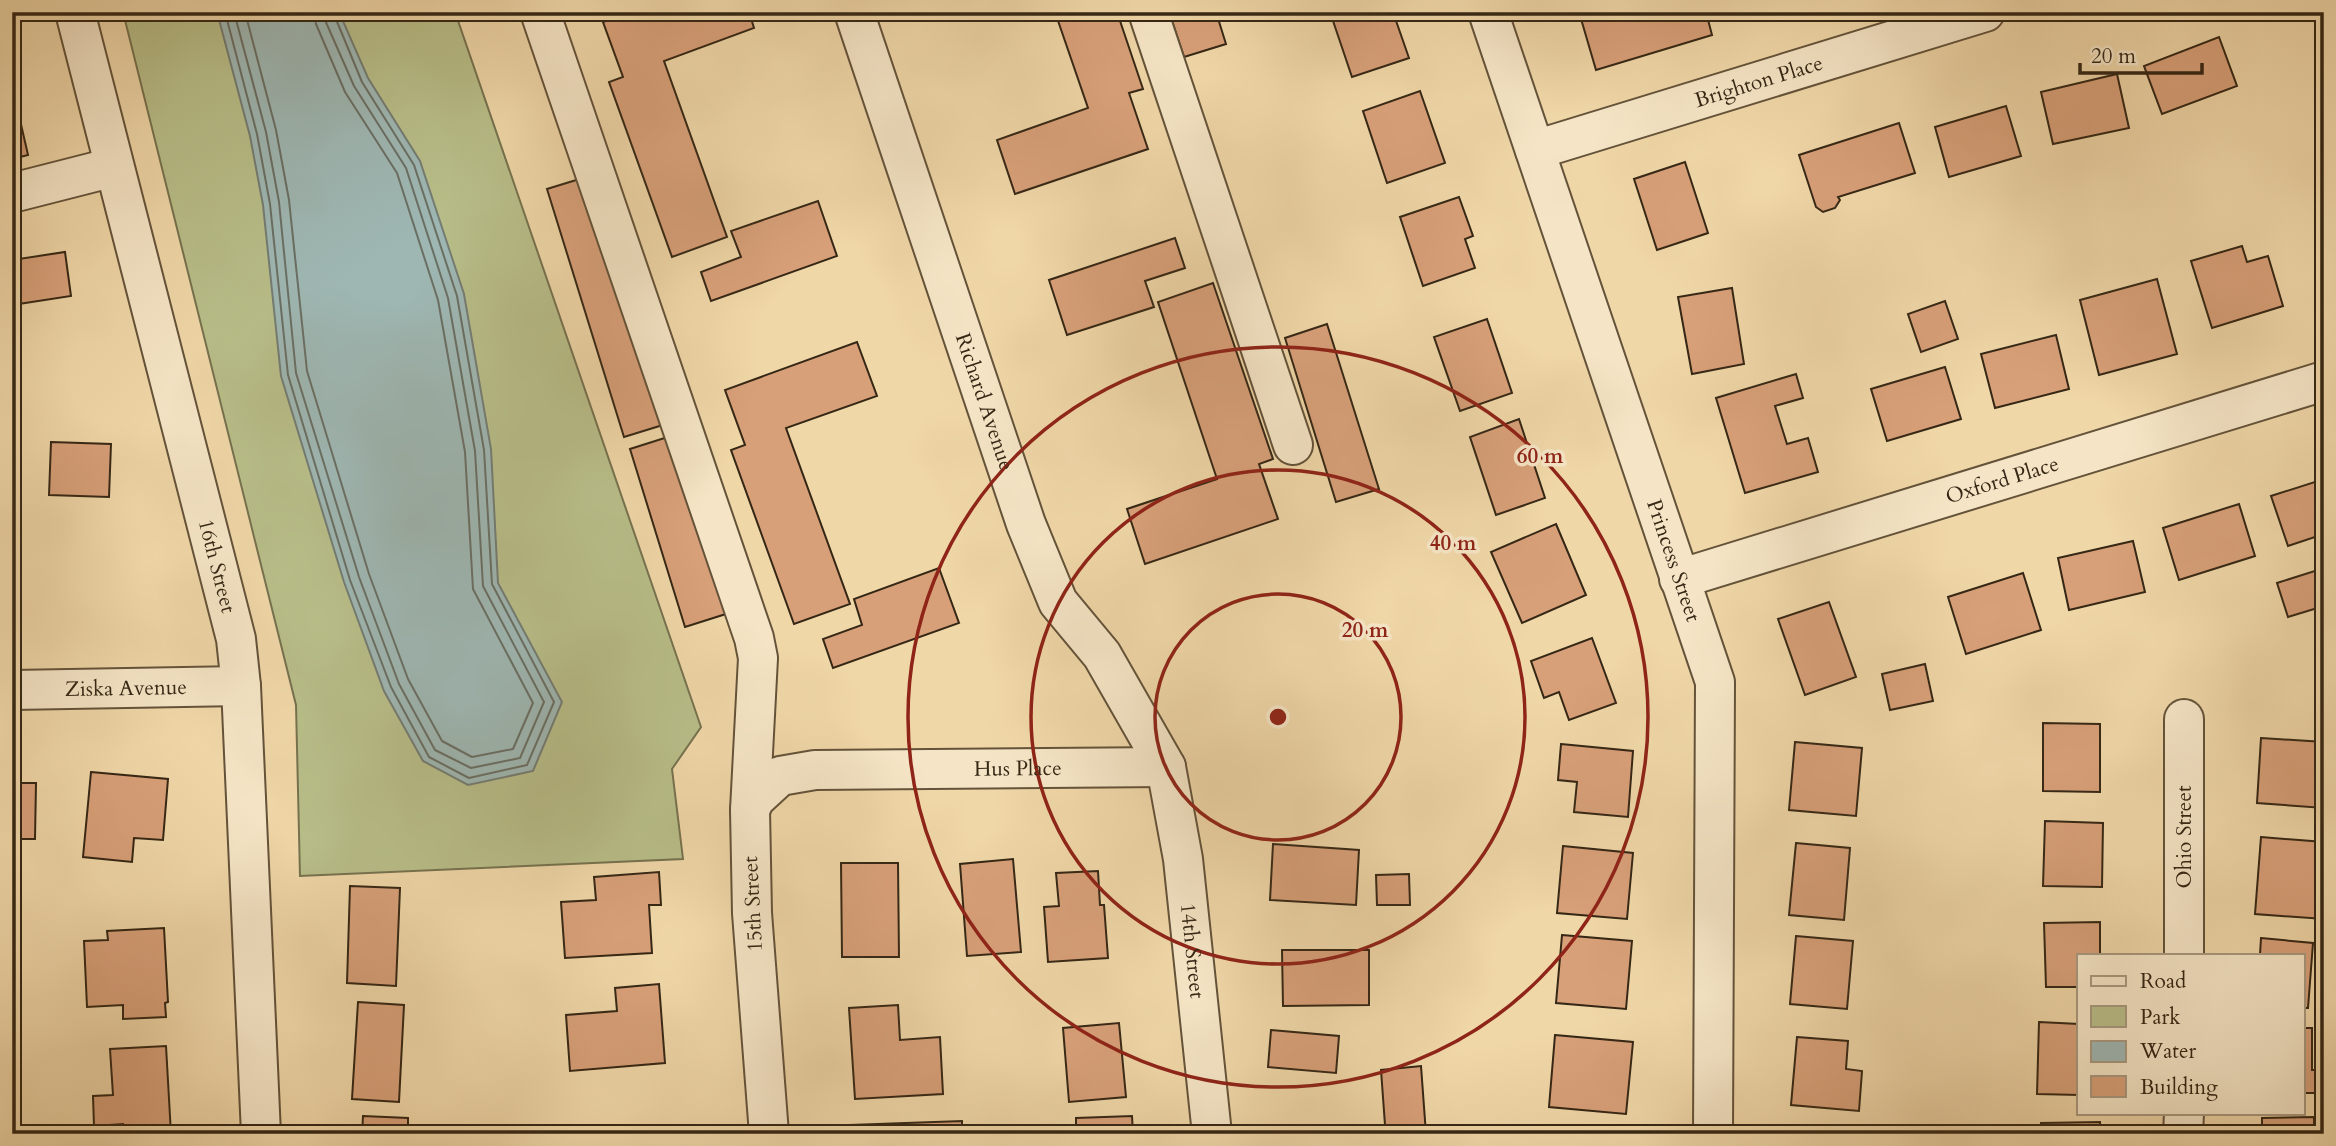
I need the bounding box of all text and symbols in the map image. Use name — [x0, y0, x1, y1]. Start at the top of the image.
scale bar — [2080, 32, 2203, 76]
text: 20 m — [2091, 42, 2136, 71]
street label: Brighton Place — [1691, 48, 1826, 115]
street label: Richard Avenue — [948, 329, 1021, 474]
text: 60 m — [1517, 442, 1564, 471]
street label: Oxford Place — [1942, 449, 2062, 511]
street label: Princess Street — [1640, 495, 1708, 626]
street label: 16th Street — [191, 516, 243, 616]
text: 40 m — [1430, 529, 1477, 558]
text: 20 m — [1342, 616, 1389, 645]
street label: Ziska Avenue — [65, 672, 187, 704]
centre of rings — [1266, 705, 1290, 729]
street label: Hus Place — [974, 753, 1062, 783]
street label: Ohio Street — [2170, 785, 2199, 889]
street label: 15th Street — [736, 855, 770, 953]
street label: 14th Street — [1173, 901, 1212, 1000]
legend — [2077, 954, 2304, 1114]
text: Road — [2140, 967, 2186, 996]
text: Park — [2140, 1003, 2181, 1032]
text: Water — [2139, 1037, 2196, 1066]
text: Building — [2140, 1073, 2218, 1102]

